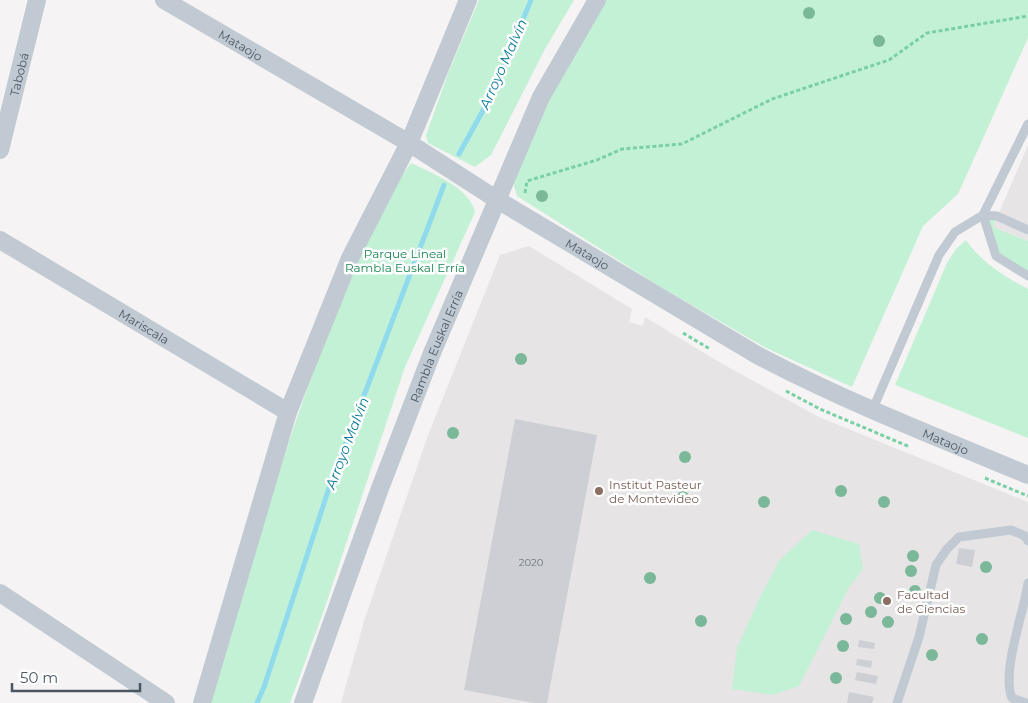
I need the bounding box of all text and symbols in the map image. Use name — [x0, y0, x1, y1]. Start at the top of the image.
water label: Arroyo Malvín — [475, 16, 531, 113]
street label: Mataojo — [216, 26, 266, 64]
street label: Tabobá — [6, 51, 31, 98]
street label: Mataojo — [563, 235, 612, 273]
park label: Parque Lineal Rambla Euskal Erría — [345, 246, 465, 275]
street label: Rambla Euskal Erría — [406, 287, 466, 404]
street label: Mariscala — [116, 305, 172, 347]
water label: Arroyo Malvín — [321, 395, 373, 492]
street label: Mataojo — [921, 425, 971, 457]
place label: Institut Pasteur de Montevideo — [609, 477, 702, 506]
marker: Institut Pasteur de Montevideo — [593, 485, 605, 497]
house number: 2020 — [519, 556, 544, 569]
place label: Facultad de Ciencias — [897, 587, 966, 616]
marker: Facultad de Ciencias — [881, 595, 893, 607]
scale bar — [12, 660, 140, 692]
text: 50 m — [20, 668, 58, 687]

